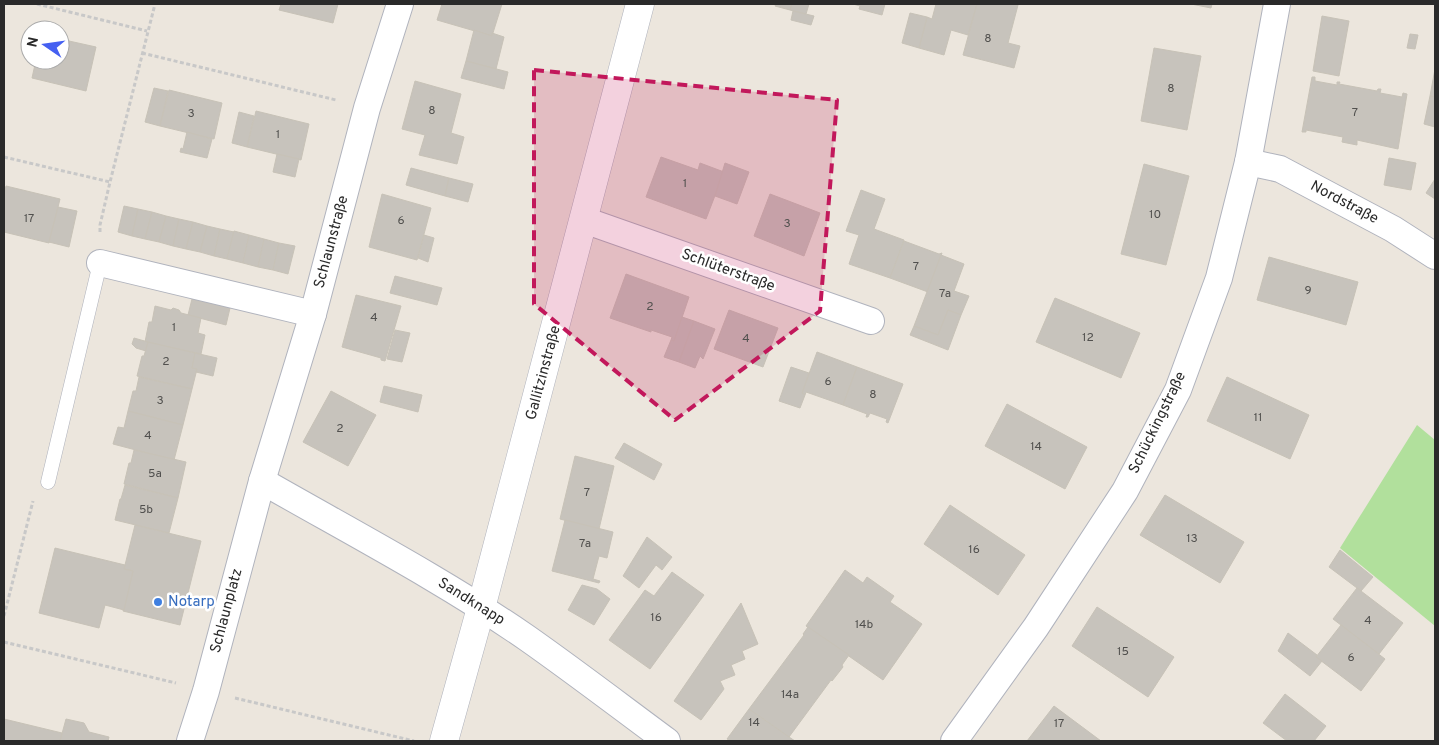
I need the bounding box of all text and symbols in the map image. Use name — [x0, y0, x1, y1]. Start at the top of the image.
north arrow — [20, 20, 70, 70]
house number: 8 — [984, 31, 992, 47]
text: N — [24, 36, 43, 49]
house number: 8 — [1167, 81, 1175, 97]
house number: 8 — [428, 103, 436, 119]
house number: 7 — [1352, 105, 1358, 121]
house number: 3 — [187, 106, 195, 122]
house number: 1 — [276, 127, 280, 143]
house number: 1 — [683, 176, 687, 192]
street label: Nordstraße — [1307, 177, 1381, 229]
street label: Schlaunstraße — [311, 194, 353, 290]
house number: 10 — [1149, 207, 1161, 223]
house number: 17 — [24, 211, 34, 227]
house number: 6 — [397, 213, 405, 229]
house number: 3 — [783, 216, 791, 232]
street label: Schlüterstraße — [679, 245, 777, 297]
house number: 7 — [913, 259, 919, 275]
house number: 9 — [1304, 283, 1312, 299]
house number: 7a — [939, 286, 951, 302]
house number: 2 — [646, 299, 654, 315]
house number: 4 — [370, 310, 378, 326]
house number: 1 — [172, 320, 176, 336]
street label: Gallitzinstraße — [522, 324, 566, 422]
house number: 12 — [1082, 330, 1094, 346]
house number: 4 — [742, 331, 750, 347]
house number: 2 — [162, 354, 170, 370]
street label: Schückingstraße — [1125, 369, 1191, 477]
house number: 6 — [824, 374, 832, 390]
house number: 8 — [869, 387, 877, 403]
house number: 3 — [156, 393, 164, 409]
house number: 11 — [1254, 410, 1262, 426]
house number: 2 — [336, 421, 344, 437]
house number: 4 — [144, 428, 152, 444]
house number: 14 — [1030, 439, 1042, 455]
house number: 5a — [148, 466, 162, 482]
house number: 7 — [584, 485, 590, 501]
house number: 5b — [139, 502, 153, 518]
house number: 13 — [1186, 531, 1198, 547]
house number: 7a — [579, 536, 591, 552]
house number: 16 — [968, 542, 980, 558]
street label: Schlaunplatz — [207, 567, 247, 655]
street label: Sandknapp — [434, 574, 508, 630]
place label: Notarp — [168, 593, 215, 612]
marker: Notarp — [152, 596, 164, 608]
house number: 16 — [650, 610, 662, 626]
house number: 4 — [1364, 613, 1372, 629]
house number: 14b — [855, 617, 873, 633]
house number: 15 — [1117, 644, 1129, 660]
house number: 6 — [1347, 650, 1355, 666]
house number: 14a — [781, 687, 799, 703]
house number: 14 — [748, 715, 760, 731]
house number: 17 — [1054, 716, 1064, 732]

